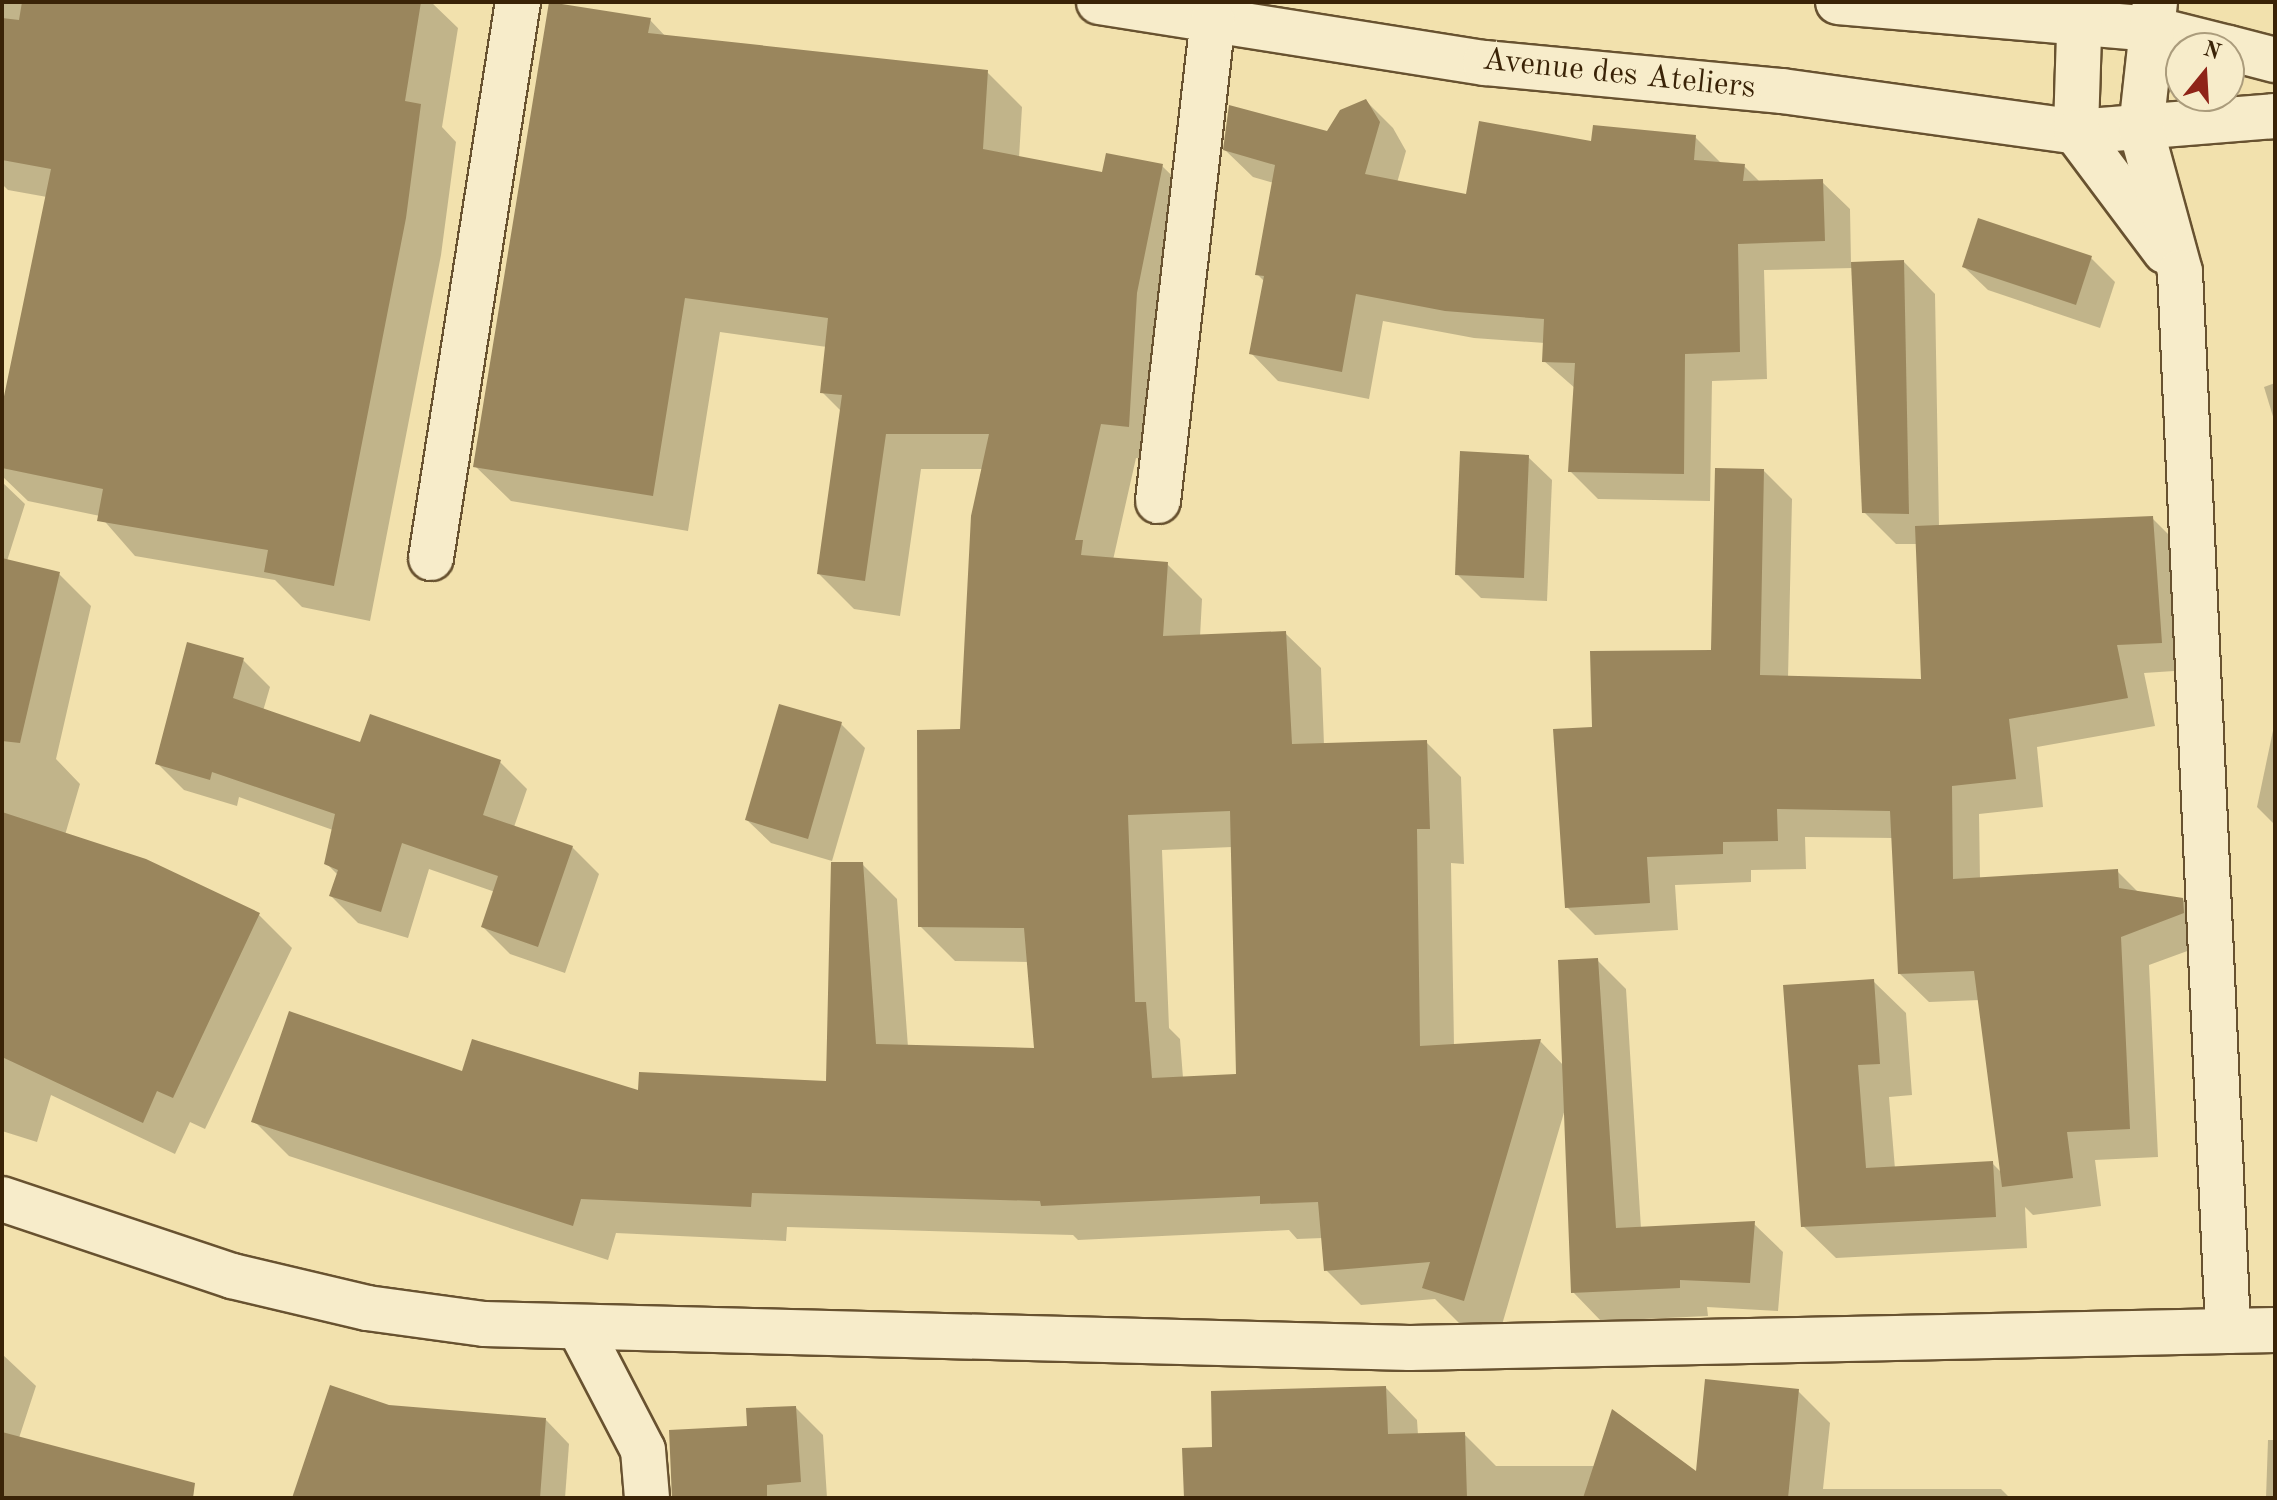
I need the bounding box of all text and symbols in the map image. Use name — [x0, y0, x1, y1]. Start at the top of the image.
north arrow — [2165, 32, 2245, 112]
text: N — [2200, 38, 2223, 64]
street label: Avenue des Ateliers — [1481, 42, 1757, 108]

